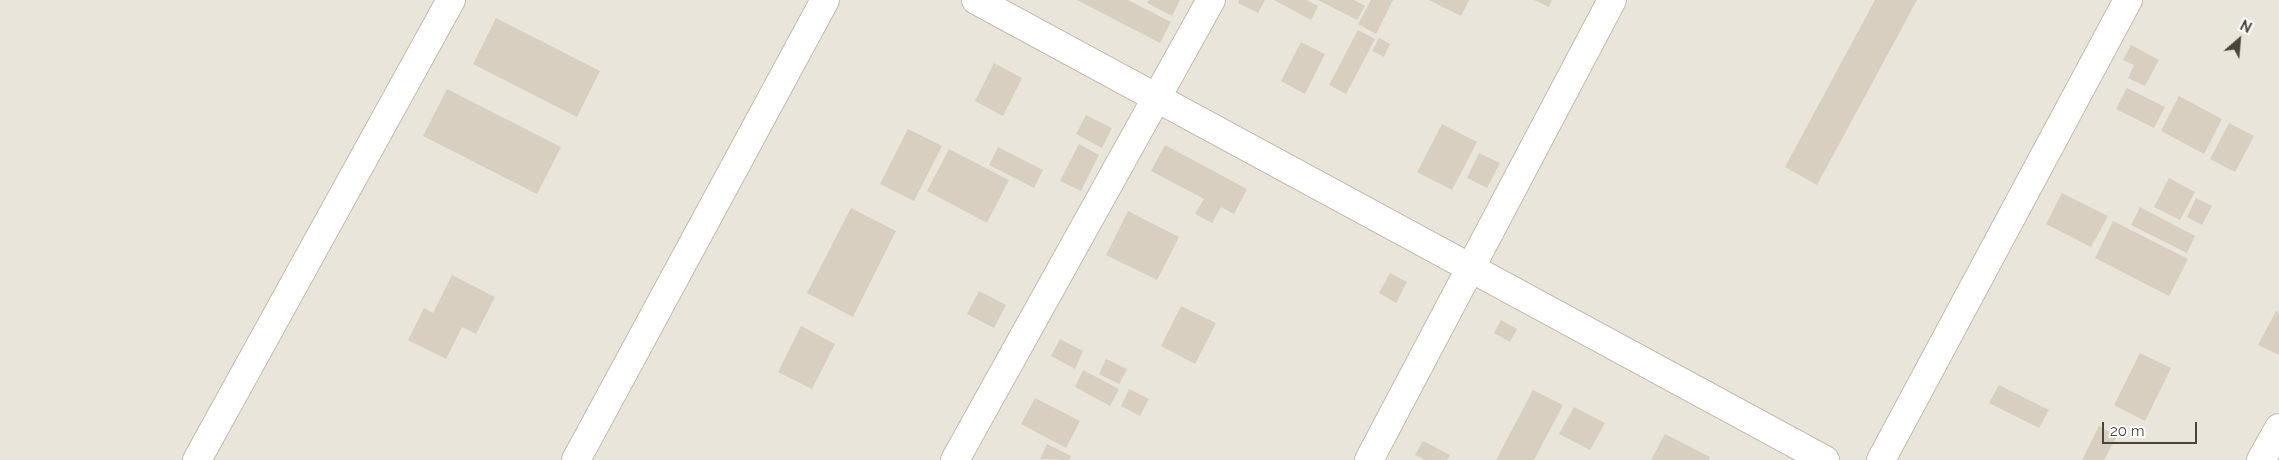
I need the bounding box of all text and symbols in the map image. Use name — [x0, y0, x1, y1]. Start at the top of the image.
north arrow — [2214, 15, 2264, 65]
text: N — [2237, 17, 2254, 36]
scale bar — [2104, 412, 2199, 444]
text: 20 m — [2110, 422, 2145, 440]

